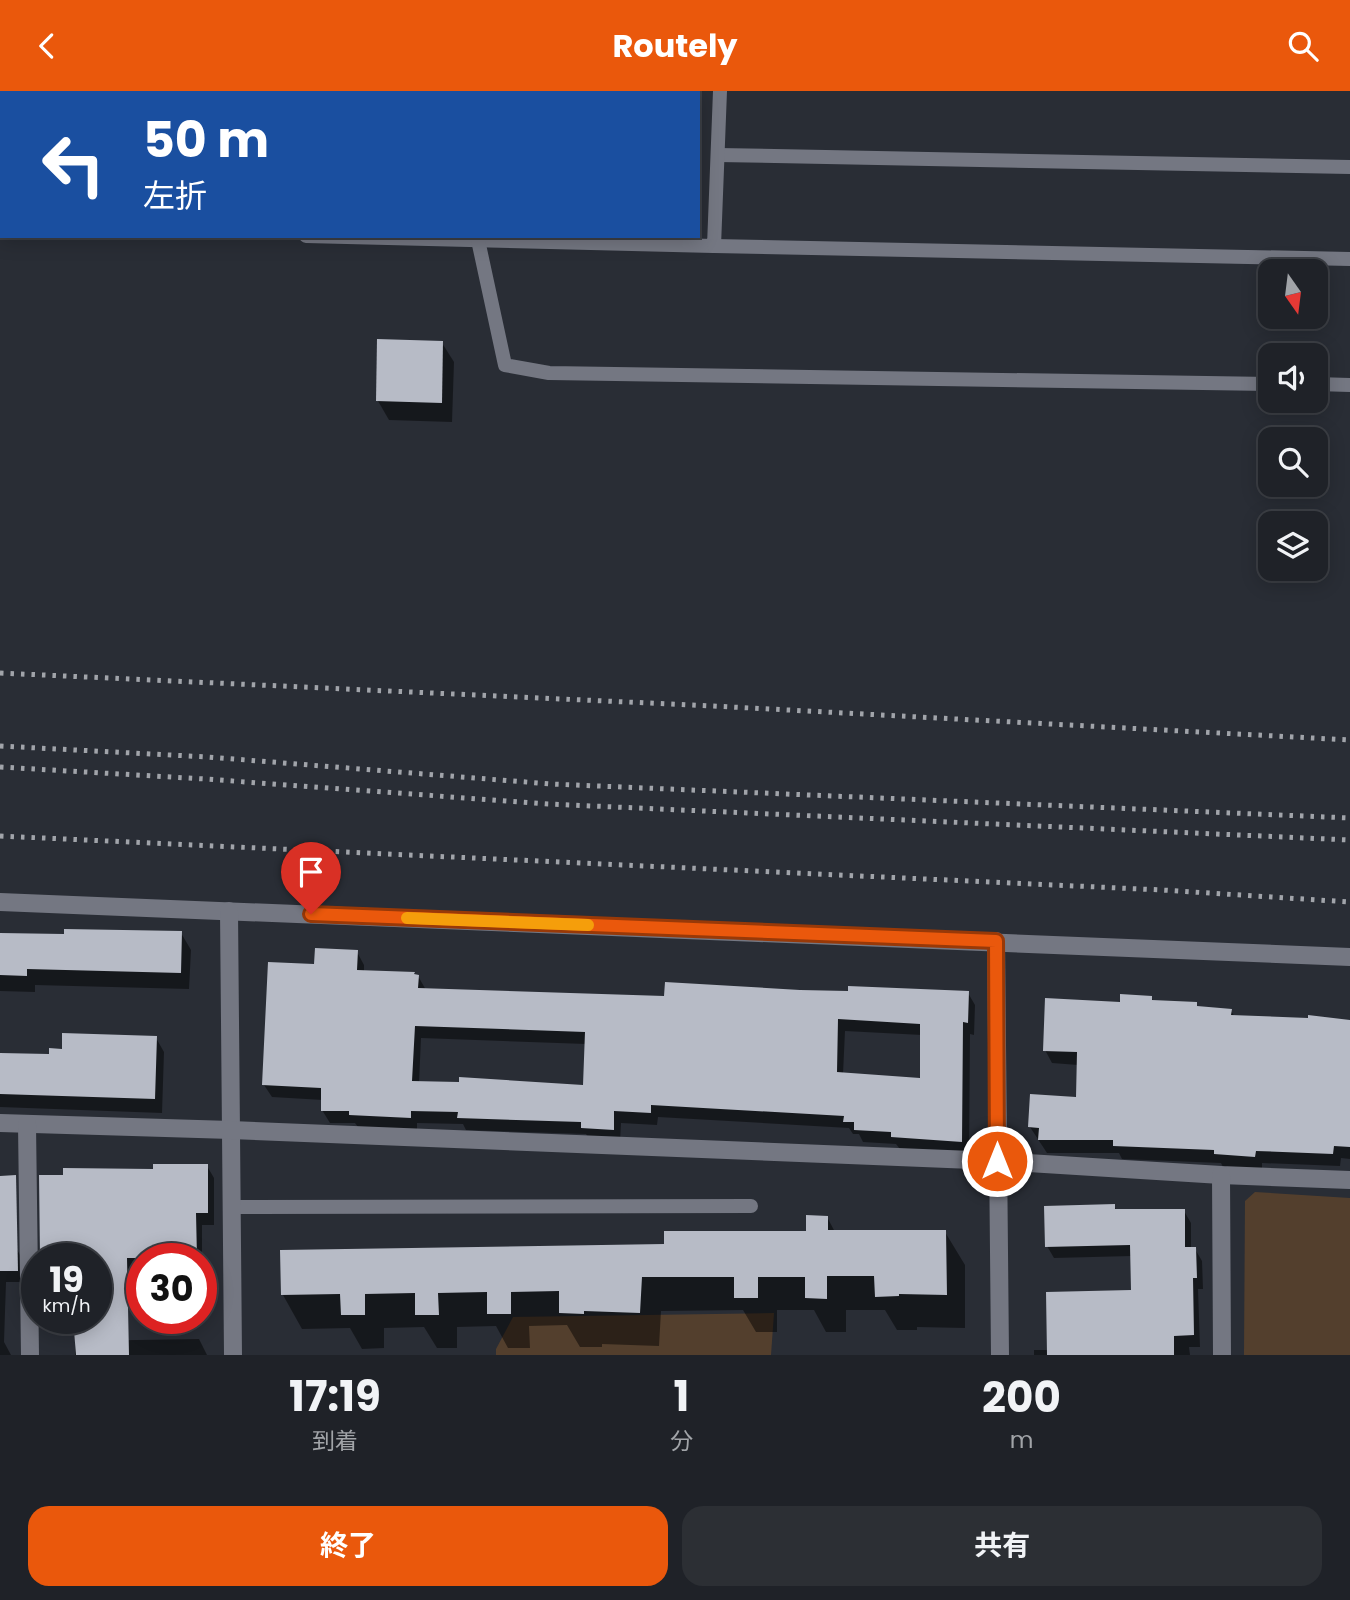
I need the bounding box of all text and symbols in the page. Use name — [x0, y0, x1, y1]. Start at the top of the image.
text: Routely — [612, 23, 738, 68]
icon: back — [28, 27, 66, 65]
icon: search — [1284, 27, 1322, 65]
text: 50 m — [143, 106, 269, 174]
icon: left — [28, 119, 119, 210]
text: 左折 — [143, 173, 207, 218]
north arrow — [1258, 259, 1328, 329]
map controls — [1258, 259, 1328, 581]
button: sound — [1258, 343, 1328, 413]
button: search — [1258, 427, 1328, 497]
button: layers — [1258, 511, 1328, 581]
pin — [281, 842, 341, 914]
icon: arrive — [292, 853, 330, 891]
position arrow — [960, 1124, 1034, 1198]
speed limit sign: 30 — [126, 1243, 217, 1334]
text: 19 — [49, 1255, 84, 1304]
text: km/h — [43, 1293, 90, 1318]
text: 17:19 — [289, 1367, 381, 1426]
text: 1 — [674, 1367, 689, 1426]
text: 200 — [982, 1368, 1061, 1427]
text: m — [1010, 1424, 1033, 1456]
text: 到着 — [312, 1425, 358, 1457]
text: 分 — [670, 1425, 693, 1457]
button: 終了 — [28, 1506, 668, 1586]
button: 共有 — [682, 1506, 1322, 1586]

